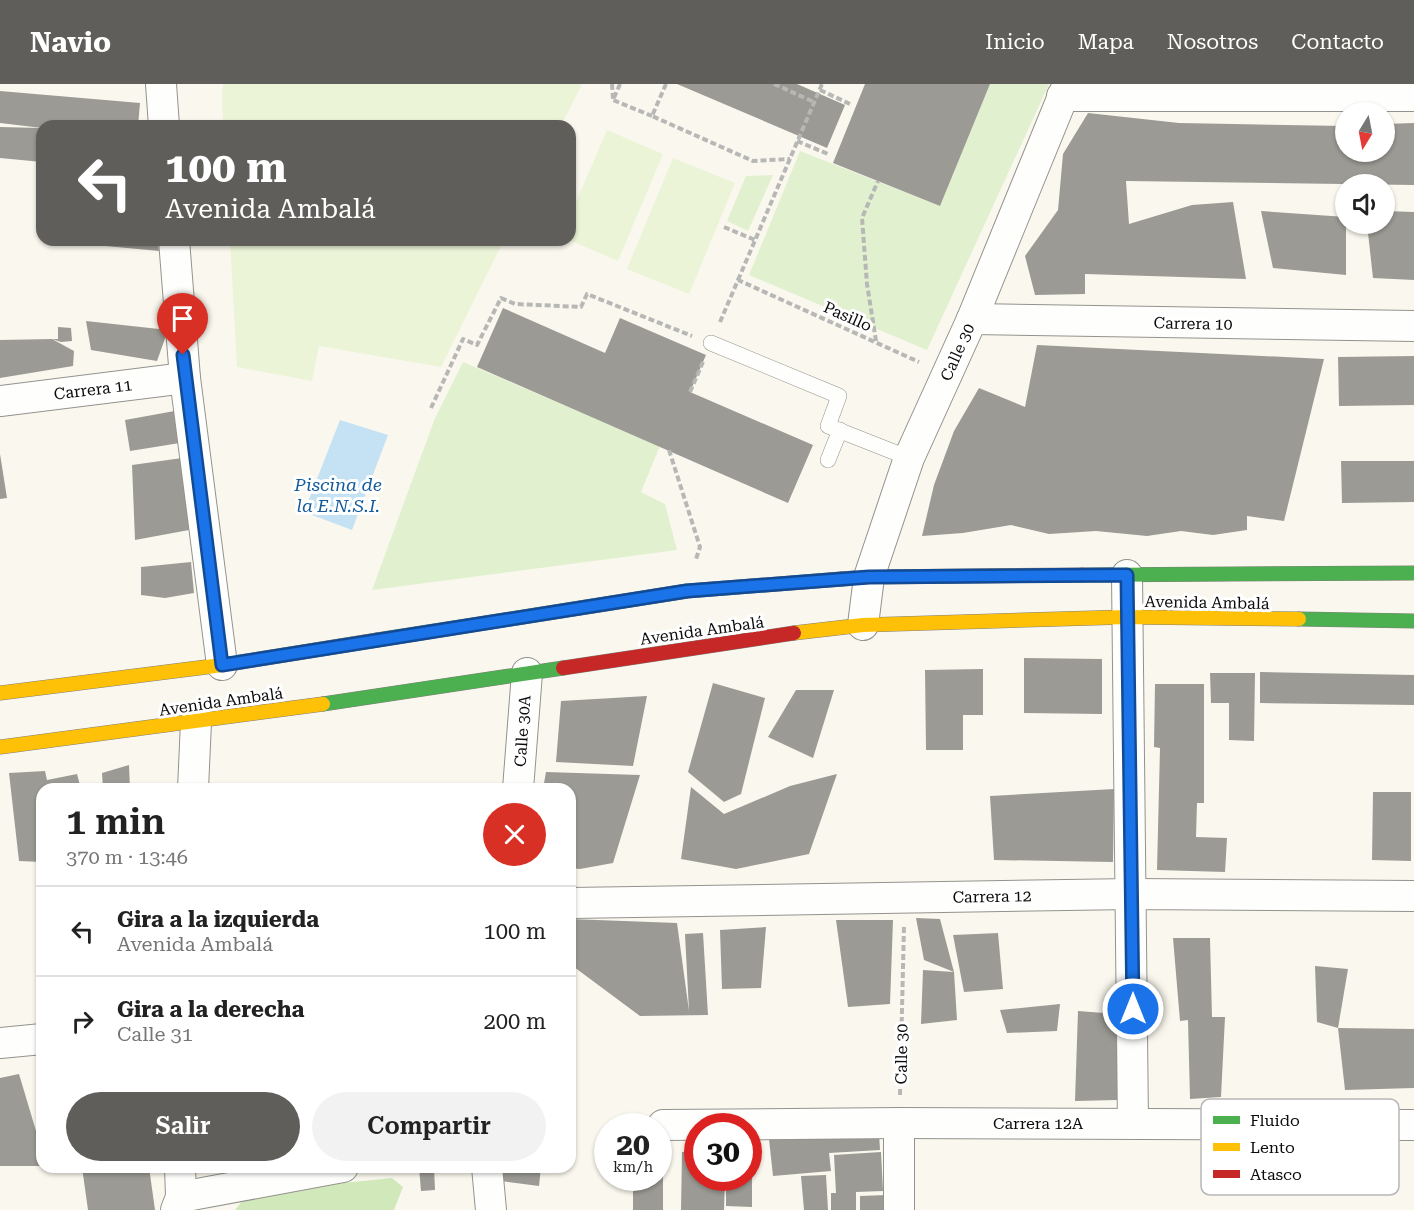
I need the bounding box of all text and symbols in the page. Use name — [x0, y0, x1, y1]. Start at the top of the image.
text: Navio — [30, 26, 111, 59]
text: Inicio — [985, 30, 1045, 54]
text: Mapa — [1078, 30, 1134, 54]
text: Nosotros — [1167, 30, 1258, 54]
text: Contacto — [1291, 30, 1384, 54]
north arrow — [1335, 102, 1395, 162]
map controls — [1335, 102, 1395, 234]
text: 100 m — [165, 143, 287, 192]
icon: left — [66, 144, 144, 222]
button: sound — [1335, 174, 1395, 234]
text: Avenida Ambalá — [165, 193, 376, 225]
pin — [157, 293, 208, 355]
street label: Pasillo — [821, 297, 875, 336]
icon: arrive — [166, 302, 199, 335]
street label: Carrera 10 — [1153, 313, 1233, 334]
street label: Calle 30 — [936, 321, 979, 384]
street label: Carrera 11 — [53, 375, 133, 404]
water label: Piscina de la E.N.S.I. — [293, 474, 382, 516]
street label: Avenida Ambalá — [1144, 592, 1270, 613]
street label: Avenida Ambalá — [639, 612, 766, 649]
street label: Avenida Ambalá — [158, 683, 285, 720]
street label: Calle 30A — [511, 694, 535, 768]
text: 1 min — [66, 801, 165, 843]
button: close — [483, 803, 546, 866]
text: 370 m · 13:46 — [66, 845, 188, 869]
street label: Carrera 12 — [952, 886, 1032, 907]
text: Gira a la izquierda — [117, 907, 319, 932]
icon: left — [66, 915, 99, 948]
text: 100 m — [483, 919, 546, 944]
text: Avenida Ambalá — [117, 932, 273, 956]
position arrow — [1101, 977, 1165, 1041]
text: Gira a la derecha — [117, 997, 304, 1022]
icon: right — [66, 1005, 99, 1038]
text: 200 m — [483, 1009, 546, 1034]
text: Calle 31 — [117, 1022, 193, 1046]
street label: Calle 30 — [891, 1023, 912, 1085]
button: Salir — [66, 1092, 300, 1161]
button: Compartir — [312, 1092, 546, 1161]
legend — [1201, 1099, 1399, 1195]
text: Fluido — [1250, 1111, 1300, 1130]
speed limit sign: 30 — [684, 1113, 762, 1191]
street label: Carrera 12A — [993, 1114, 1084, 1133]
text: 20 — [616, 1127, 650, 1162]
text: Lento — [1250, 1138, 1295, 1157]
text: km/h — [613, 1158, 653, 1176]
text: Atasco — [1250, 1165, 1302, 1184]

